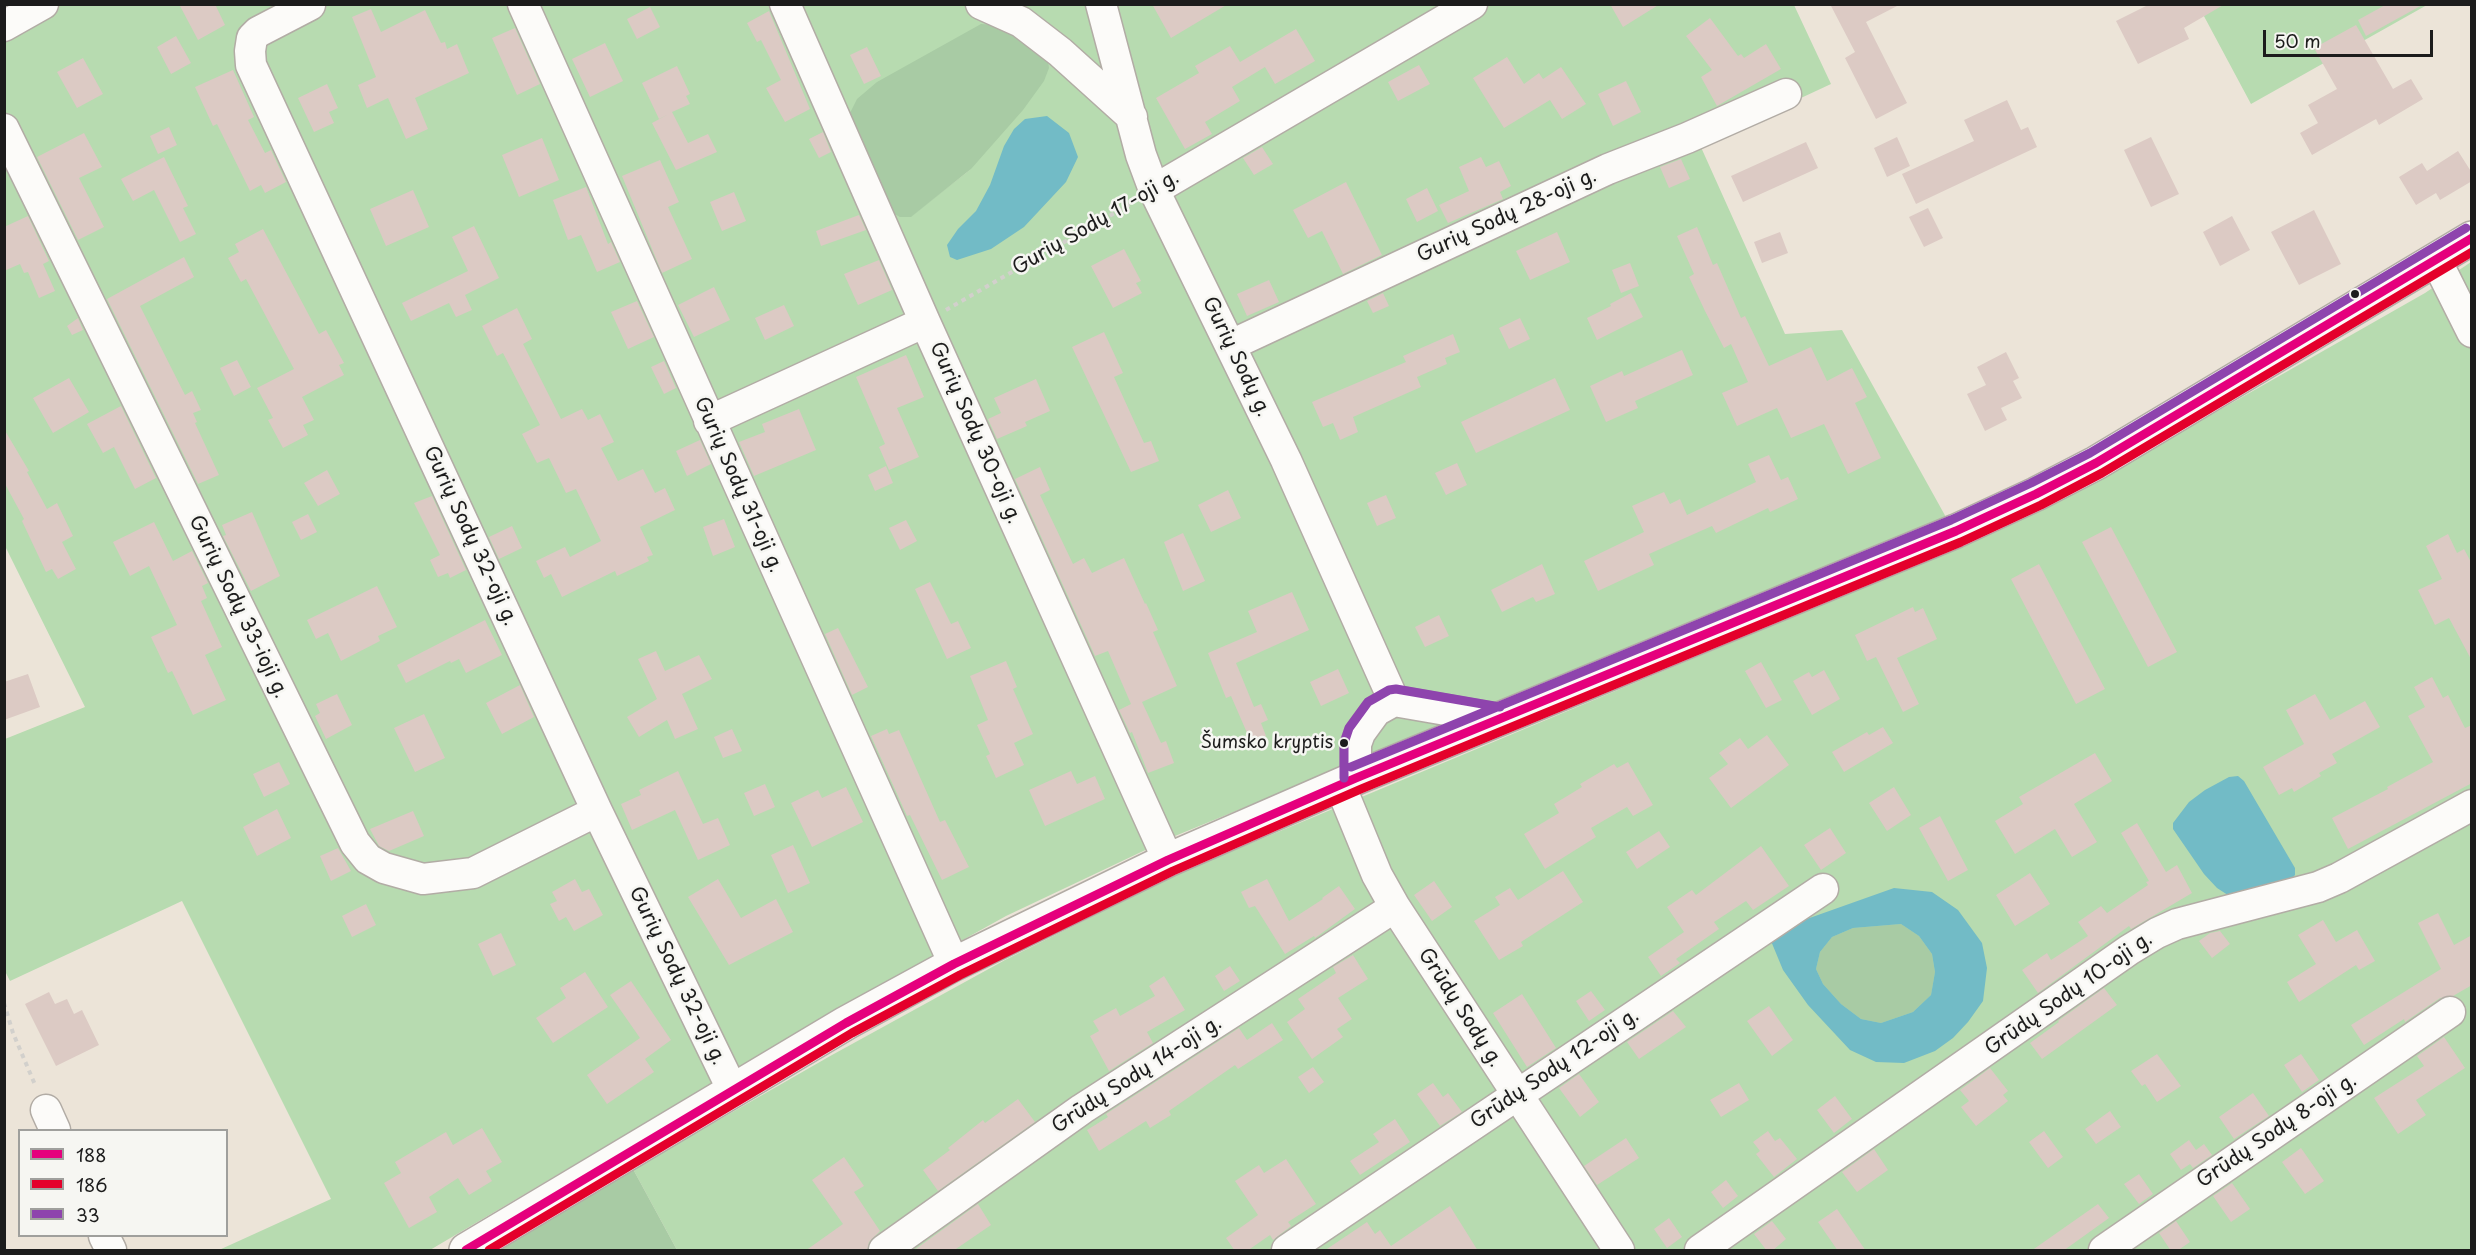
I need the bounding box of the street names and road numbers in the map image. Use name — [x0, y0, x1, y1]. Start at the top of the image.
street label: Gurių Sodų 28-oji g. — [1413, 164, 1601, 268]
street label: Gurių Sodų 17-oji g. — [1008, 165, 1184, 281]
street label: Gurių Sodų g. — [1197, 293, 1275, 421]
street label: Gurių Sodų 30-oji g. — [924, 338, 1026, 528]
street label: Gurių Sodų 31-oji g. — [688, 393, 788, 577]
street label: Gurių Sodų 32-oji g. — [418, 442, 522, 630]
street label: Gurių Sodų 33-ioji g. — [183, 512, 293, 702]
street label: Gurių Sodų 32-oji g. — [623, 883, 731, 1069]
street label: Grūdų Sodų 10-oji g. — [1981, 927, 2157, 1061]
street label: Grūdų Sodų g. — [1413, 944, 1507, 1072]
street label: Grūdų Sodų 12-oji g. — [1466, 1004, 1644, 1134]
street label: Grūdų Sodų 14-oji g. — [1048, 1011, 1226, 1139]
street label: Grūdų Sodų 8-oji g. — [2192, 1069, 2362, 1193]

